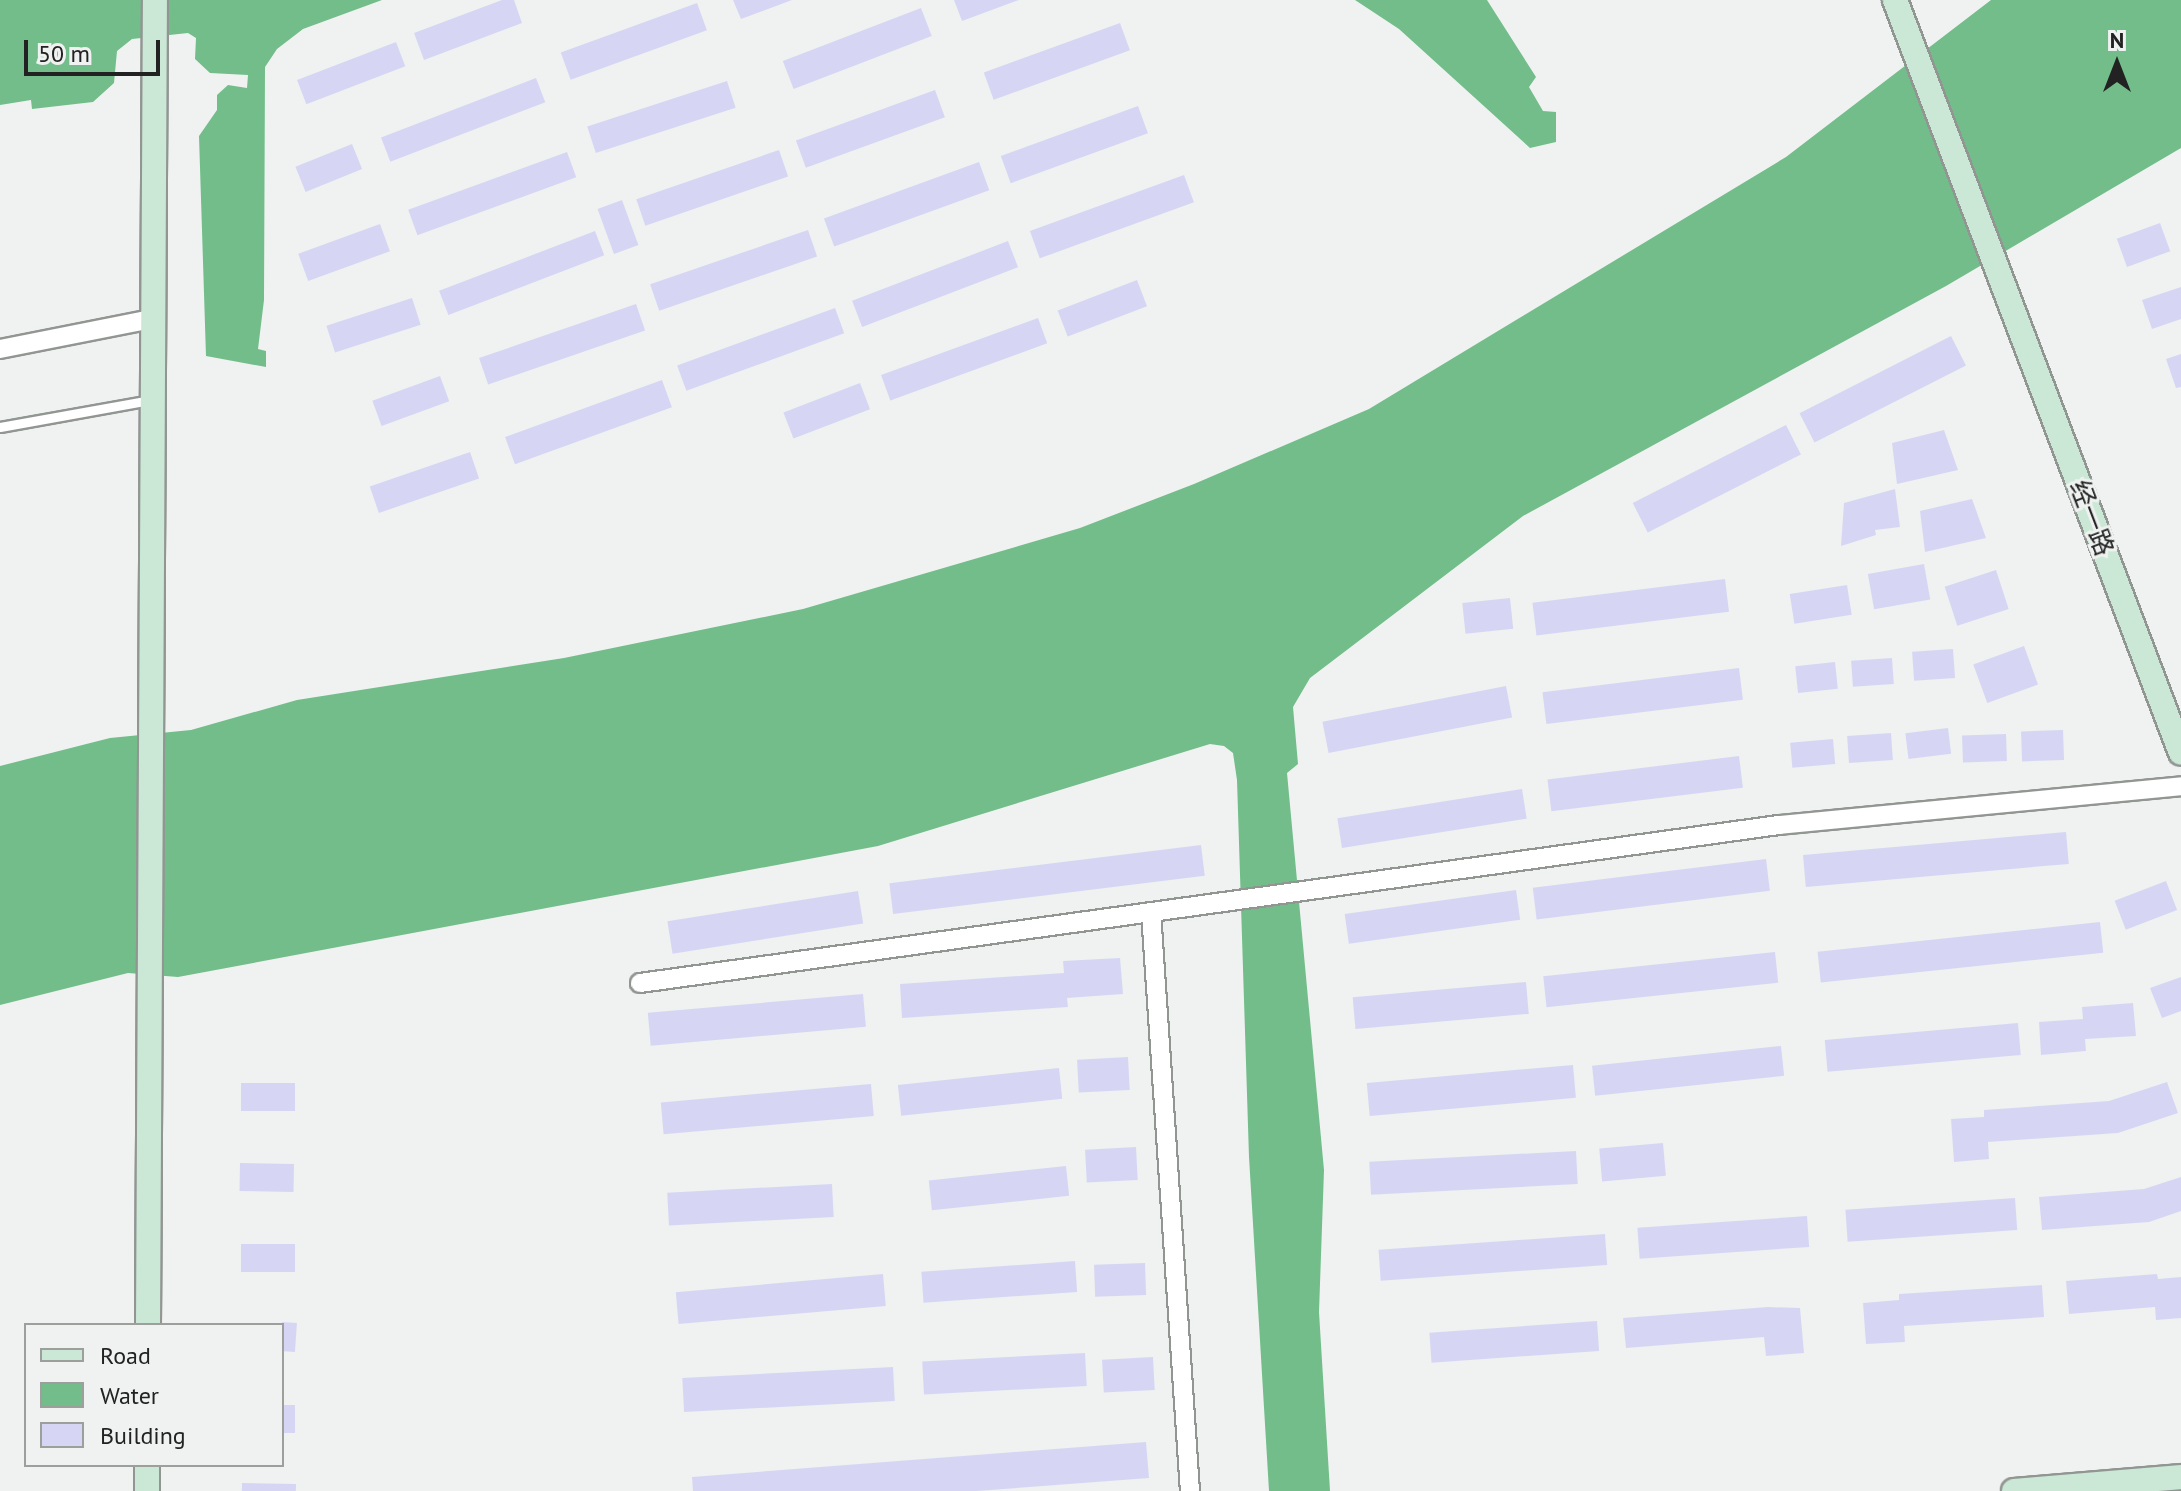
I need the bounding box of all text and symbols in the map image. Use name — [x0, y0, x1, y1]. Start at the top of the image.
scale bar — [28, 24, 164, 74]
north arrow — [2077, 24, 2157, 104]
text: N — [2110, 26, 2124, 54]
text: 50 m — [38, 38, 90, 69]
street label: 经一路 — [2063, 476, 2121, 560]
legend — [24, 1323, 284, 1467]
text: Road — [100, 1340, 151, 1371]
text: Water — [100, 1380, 159, 1411]
text: Building — [100, 1420, 186, 1451]

